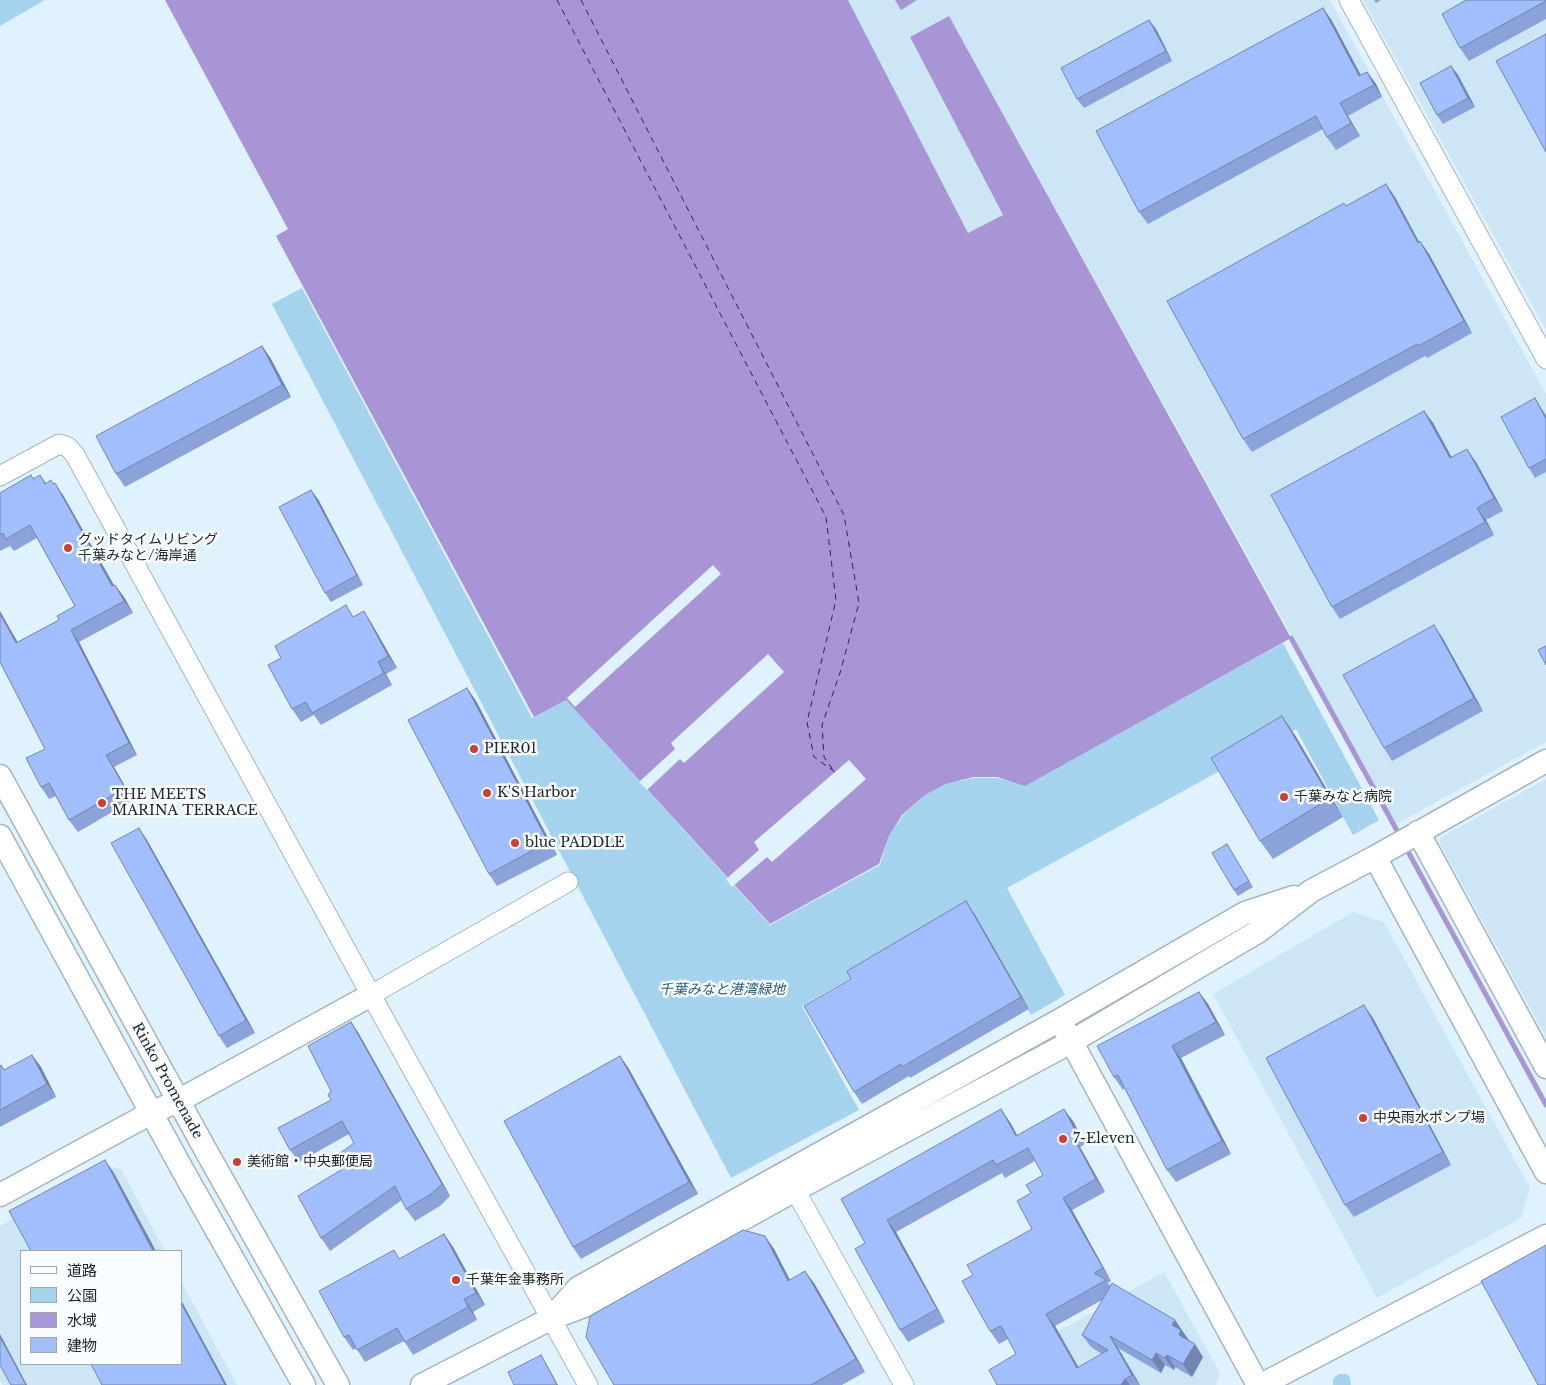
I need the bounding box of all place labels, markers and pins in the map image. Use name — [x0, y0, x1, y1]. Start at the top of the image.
place label: グッドタイムリビング 千葉みなと/海岸通 — [78, 532, 218, 564]
marker: グッドタイムリビング 千葉みなと/海岸通 — [62, 542, 74, 554]
place label: PIER01 — [484, 741, 537, 757]
marker: PIER01 — [468, 743, 480, 755]
place label: K'S Harbor — [497, 785, 576, 801]
place label: THE MEETS MARINA TERRACE — [112, 787, 258, 820]
marker: K'S Harbor — [481, 787, 493, 799]
place label: 千葉みなと病院 — [1294, 789, 1392, 805]
marker: 千葉みなと病院 — [1278, 791, 1290, 803]
marker: THE MEETS MARINA TERRACE — [96, 797, 108, 809]
place label: blue PADDLE — [525, 835, 624, 851]
marker: blue PADDLE — [509, 837, 521, 849]
place label: 中央雨水ポンプ場 — [1373, 1110, 1485, 1126]
marker: 中央雨水ポンプ場 — [1357, 1112, 1369, 1124]
place label: 7-Eleven — [1073, 1131, 1135, 1147]
marker: 7-Eleven — [1057, 1133, 1069, 1145]
place label: 美術館・中央郵便局 — [247, 1154, 373, 1170]
marker: 美術館・中央郵便局 — [231, 1156, 243, 1168]
place label: 千葉年金事務所 — [466, 1272, 564, 1288]
marker: 千葉年金事務所 — [450, 1274, 462, 1286]

